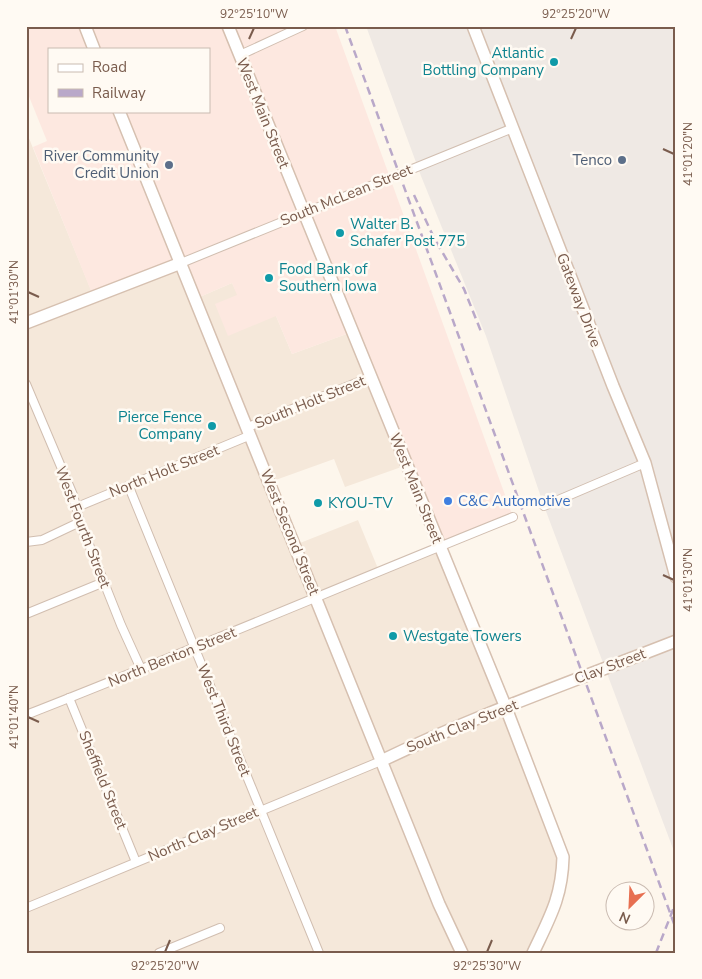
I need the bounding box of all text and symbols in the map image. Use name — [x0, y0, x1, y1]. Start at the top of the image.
text: 92°25'10"W — [220, 6, 288, 22]
text: 92°25'20"W — [542, 6, 610, 22]
place label: Atlantic Bottling Company — [423, 43, 544, 80]
legend — [48, 48, 210, 112]
street label: West Main Street — [232, 55, 295, 172]
marker: Atlantic Bottling Company — [548, 56, 560, 68]
text: Road — [92, 57, 127, 77]
text: Railway — [92, 83, 146, 103]
text: 41°01'20"N — [680, 122, 696, 186]
place label: River Community Credit Union — [44, 146, 159, 183]
place label: Tenco — [572, 150, 612, 170]
marker: Tenco — [616, 154, 628, 166]
marker: River Community Credit Union — [163, 159, 175, 171]
street label: South McLean Street — [277, 159, 416, 231]
place label: Walter B. Schafer Post 775 — [350, 214, 465, 251]
marker: Walter B. Schafer Post 775 — [334, 227, 346, 239]
street label: Gateway Drive — [552, 250, 606, 350]
place label: Food Bank of Southern Iowa — [279, 259, 377, 296]
text: 41°01'30"N — [6, 260, 22, 324]
marker: Food Bank of Southern Iowa — [263, 272, 275, 284]
street label: South Holt Street — [252, 370, 369, 433]
place label: Pierce Fence Company — [118, 407, 202, 444]
marker: Pierce Fence Company — [206, 420, 218, 432]
street label: West Main Street — [385, 430, 448, 547]
street label: North Holt Street — [106, 440, 223, 502]
street label: West Fourth Street — [51, 463, 116, 591]
street label: West Second Street — [256, 466, 325, 599]
place label: C&C Automotive — [458, 491, 570, 511]
place label: KYOU-TV — [328, 493, 393, 513]
marker: C&C Automotive — [442, 495, 454, 507]
marker: KYOU-TV — [312, 497, 324, 509]
text: 41°01'30"N — [680, 548, 696, 612]
street label: North Benton Street — [105, 622, 240, 692]
place label: Westgate Towers — [403, 626, 522, 646]
marker: Westgate Towers — [387, 630, 399, 642]
street label: Clay Street — [571, 643, 649, 689]
street label: West Third Street — [192, 661, 256, 780]
text: 41°01'40"N — [6, 685, 22, 749]
street label: South Clay Street — [403, 694, 521, 757]
street label: Sheffield Street — [74, 728, 132, 833]
street label: North Clay Street — [145, 802, 262, 866]
north arrow — [604, 882, 654, 932]
text: N — [616, 907, 634, 928]
text: 92°25'20"W — [131, 958, 199, 974]
text: 92°25'30"W — [453, 958, 521, 974]

